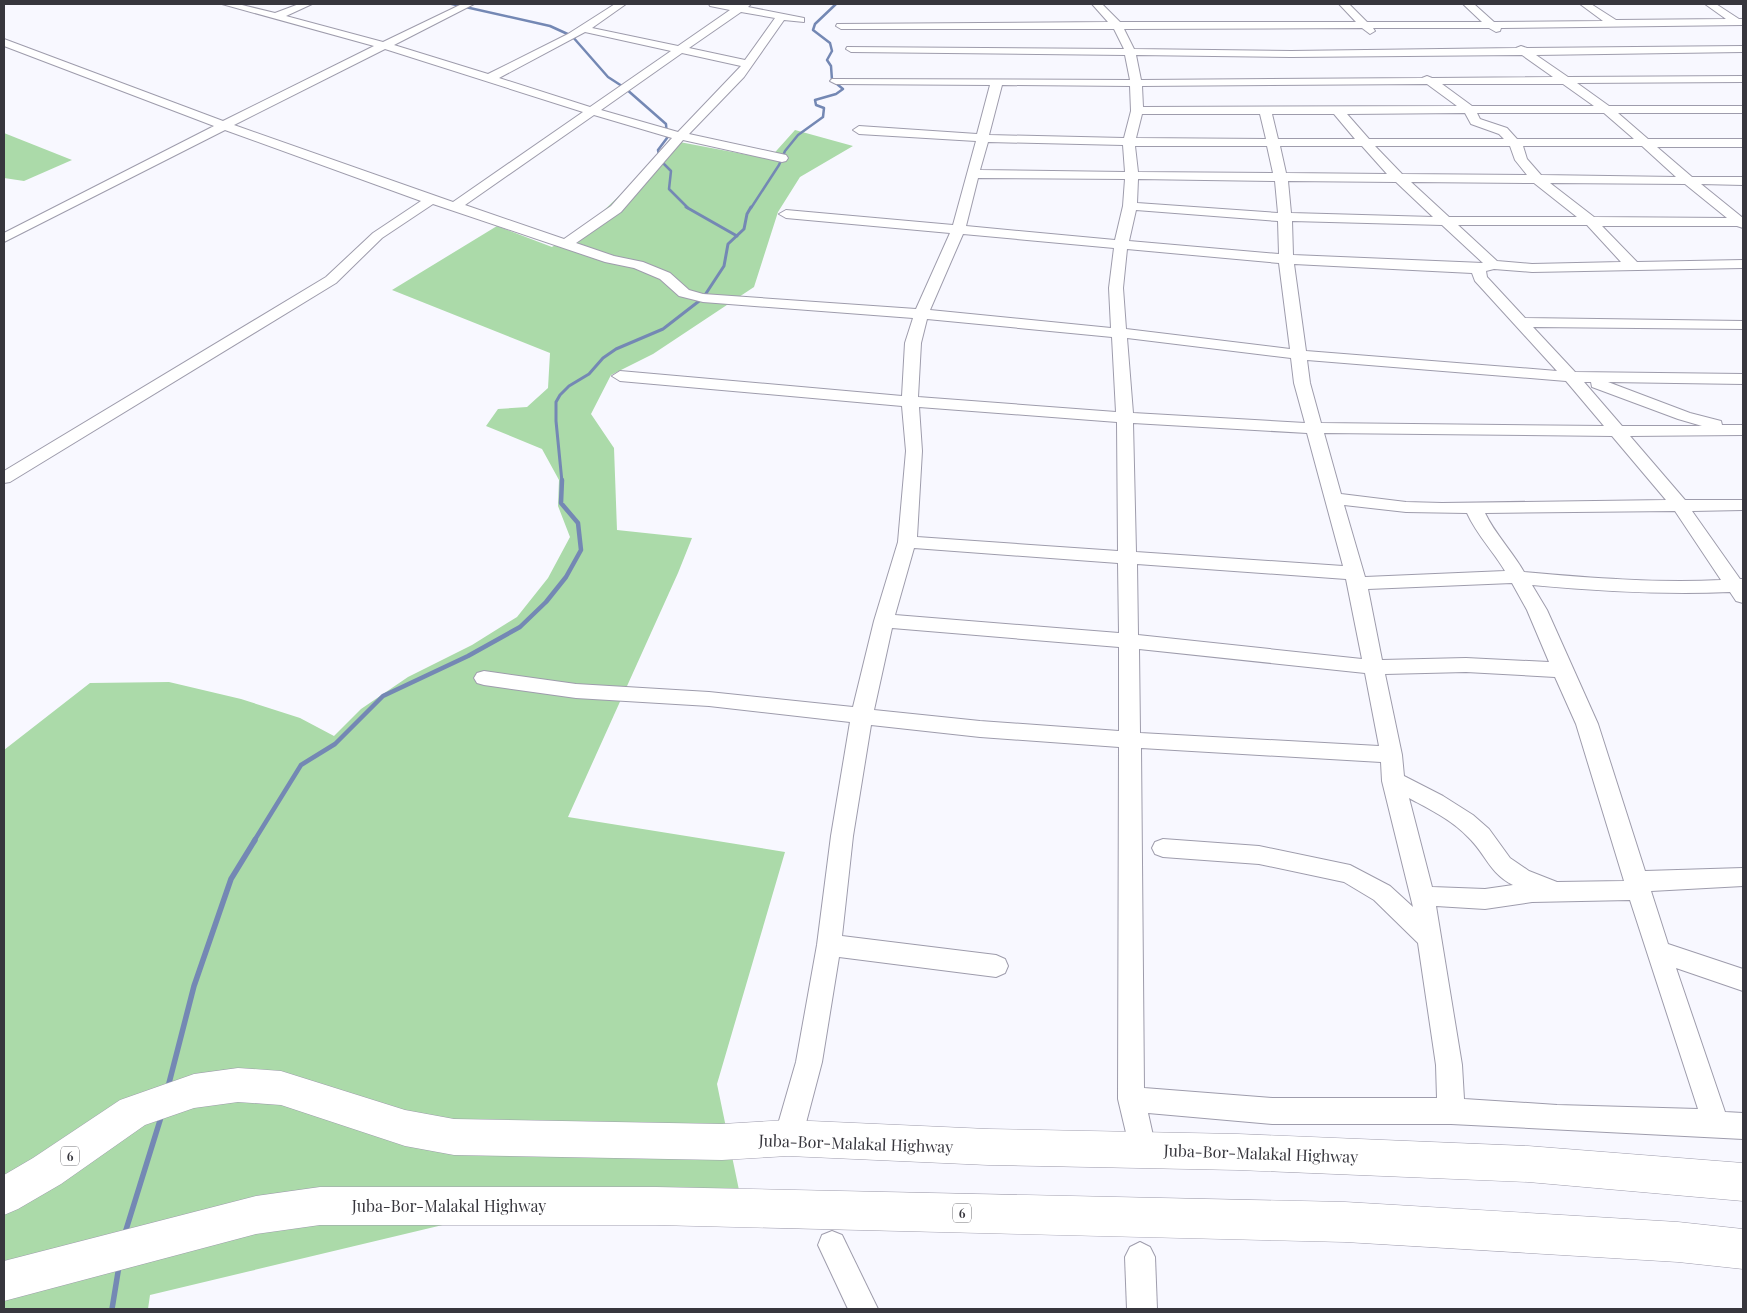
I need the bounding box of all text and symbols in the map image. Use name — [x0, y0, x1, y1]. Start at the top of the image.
street label: Juba-Bor-Malakal Highway — [757, 1129, 954, 1157]
street label: Juba-Bor-Malakal Highway — [1162, 1139, 1359, 1167]
road number: 6 — [61, 1146, 79, 1166]
street label: Juba-Bor-Malakal Highway — [351, 1195, 546, 1216]
road number: 6 — [953, 1204, 971, 1222]

